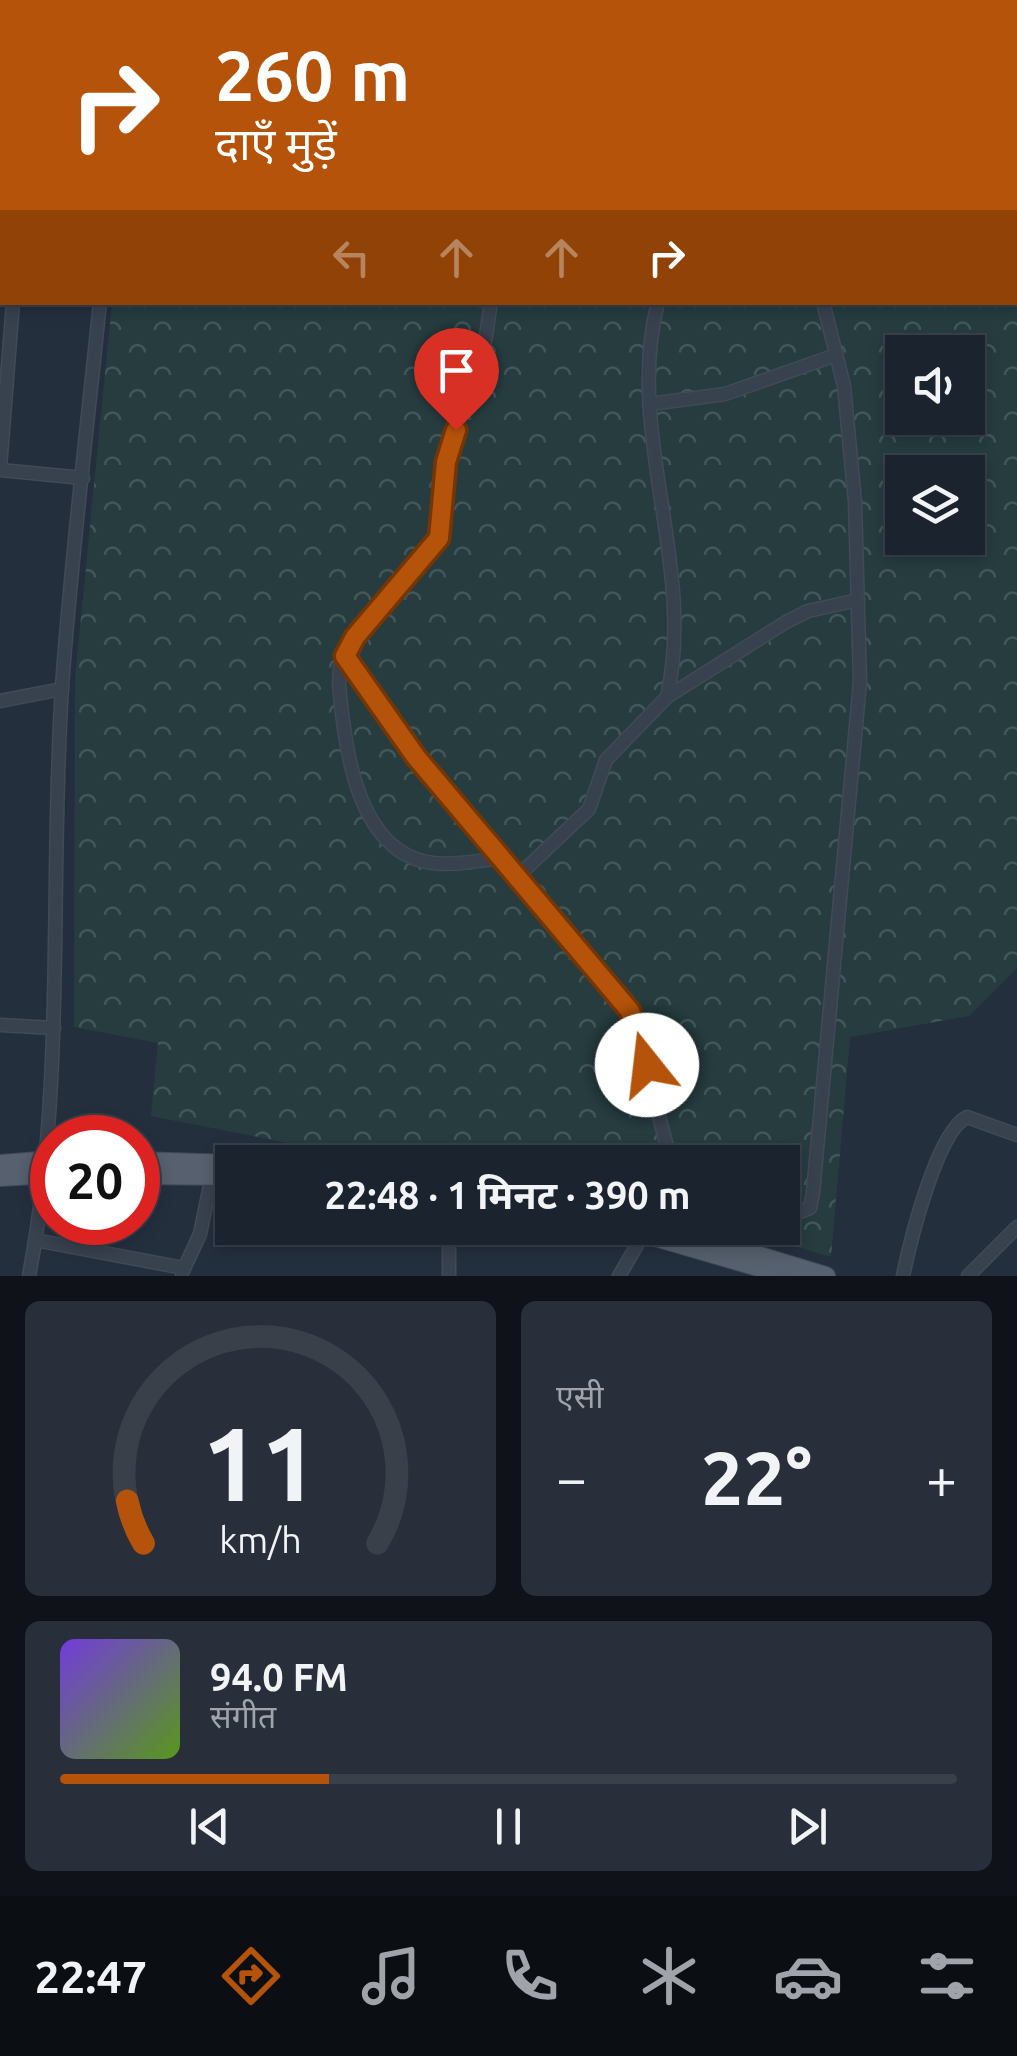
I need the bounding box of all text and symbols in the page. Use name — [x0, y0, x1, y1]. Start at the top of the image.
text: 260 m — [215, 36, 410, 114]
icon: right — [50, 40, 180, 170]
text: दाएँ मुड़ें — [215, 118, 337, 169]
icon: left — [324, 230, 379, 285]
icon: ahead — [429, 230, 484, 285]
icon: ahead — [534, 230, 589, 285]
icon: right — [639, 230, 694, 285]
pin — [414, 328, 499, 431]
map controls — [885, 335, 985, 555]
button: sound — [885, 335, 985, 435]
icon: arrive — [429, 343, 484, 398]
button: layers — [885, 455, 985, 555]
position arrow — [595, 1013, 699, 1117]
speed limit sign: 20 — [30, 1115, 160, 1245]
text: 22:48 · 1 मिनट · 390 m — [324, 1174, 691, 1216]
text: एसी — [556, 1378, 604, 1414]
text: 11 — [202, 1404, 319, 1521]
text: 22° — [701, 1435, 812, 1519]
text: − — [556, 1447, 587, 1508]
text: + — [926, 1447, 957, 1508]
text: km/h — [219, 1520, 302, 1560]
text: 94.0 FM — [210, 1656, 348, 1698]
text: संगीत — [210, 1698, 276, 1734]
icon: previous — [182, 1799, 237, 1854]
icon: pause — [481, 1799, 536, 1854]
icon: next — [780, 1799, 835, 1854]
icon: directions — [216, 1941, 286, 2011]
icon: music — [356, 1941, 426, 2011]
icon: phone — [495, 1941, 565, 2011]
icon: climate — [634, 1941, 704, 2011]
icon: car — [773, 1941, 843, 2011]
icon: filters — [912, 1941, 982, 2011]
text: 22:47 — [35, 1951, 147, 2002]

